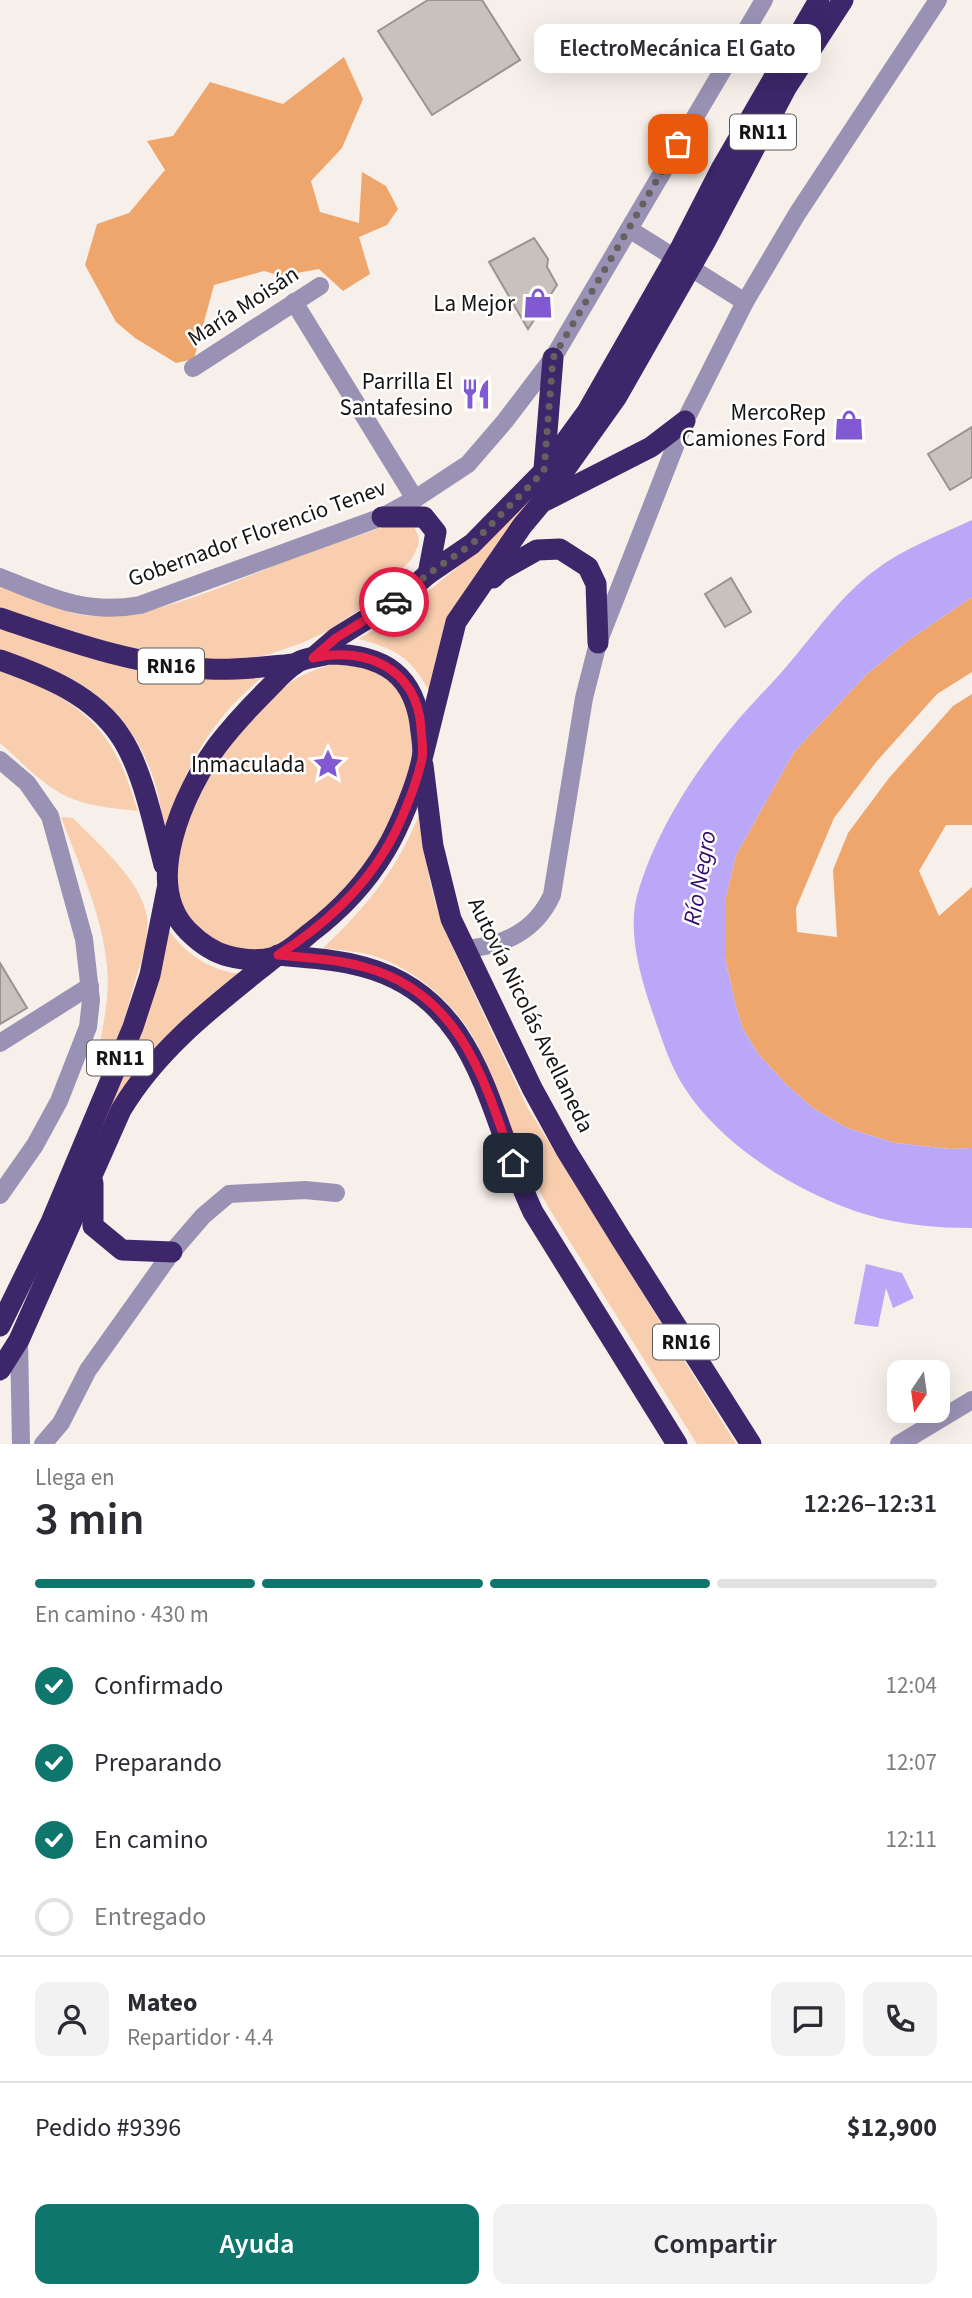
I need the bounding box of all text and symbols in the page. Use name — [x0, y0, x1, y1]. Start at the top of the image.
callout: ElectroMecánica El Gato — [534, 25, 822, 74]
text: ElectroMecánica El Gato — [559, 32, 796, 65]
pin — [648, 114, 708, 174]
road number: RN11 — [730, 114, 796, 150]
icon: bag — [659, 125, 697, 163]
street label: María Moisán — [181, 258, 305, 354]
shop icon: La Mejor — [521, 286, 555, 320]
place label: La Mejor — [433, 287, 516, 320]
place label: Parrilla El Santafesino — [339, 365, 453, 424]
restaurant icon: Parrilla El Santafesino — [459, 377, 493, 411]
place label: MercoRep Camiones Ford — [682, 396, 826, 455]
shop icon: MercoRep Camiones Ford — [832, 408, 866, 442]
street label: Gobernador Florencio Tenev — [123, 471, 391, 595]
courier — [359, 567, 429, 637]
icon: car — [375, 583, 413, 621]
road number: RN16 — [138, 648, 204, 684]
place icon: Inmaculada — [311, 747, 345, 781]
place label: Inmaculada — [191, 748, 305, 781]
water label: Río Negro — [674, 828, 726, 928]
street label: Autovía Nicolás Avellaneda — [460, 892, 602, 1138]
road number: RN11 — [87, 1040, 153, 1076]
pin — [483, 1133, 543, 1193]
icon: home — [494, 1144, 532, 1182]
road number: RN16 — [653, 1324, 719, 1360]
north arrow — [887, 1360, 950, 1423]
map controls — [887, 1360, 950, 1423]
text: Llega en — [35, 1461, 115, 1494]
text: 12:26–12:31 — [804, 1485, 937, 1522]
text: 3 min — [35, 1487, 144, 1552]
text: En camino · 430 m — [35, 1598, 209, 1631]
icon: check — [35, 1667, 73, 1705]
text: Confirmado — [94, 1667, 223, 1704]
text: 12:04 — [886, 1669, 937, 1702]
icon: check — [35, 1744, 73, 1782]
text: Preparando — [94, 1744, 222, 1781]
text: 12:07 — [886, 1746, 937, 1779]
icon: check — [35, 1821, 73, 1859]
text: En camino — [94, 1821, 208, 1858]
text: 12:11 — [886, 1823, 937, 1856]
text: Entregado — [94, 1898, 206, 1935]
button: person — [35, 1982, 109, 2056]
button: chat — [771, 1982, 845, 2056]
button: phone — [863, 1982, 937, 2056]
text: Mateo — [127, 1984, 197, 2021]
text: Repartidor · 4.4 — [127, 2021, 273, 2054]
text: Pedido #9396 — [35, 2109, 181, 2146]
text: $12,900 — [847, 2109, 937, 2146]
button: Ayuda — [35, 2204, 479, 2284]
button: Compartir — [493, 2204, 937, 2284]

